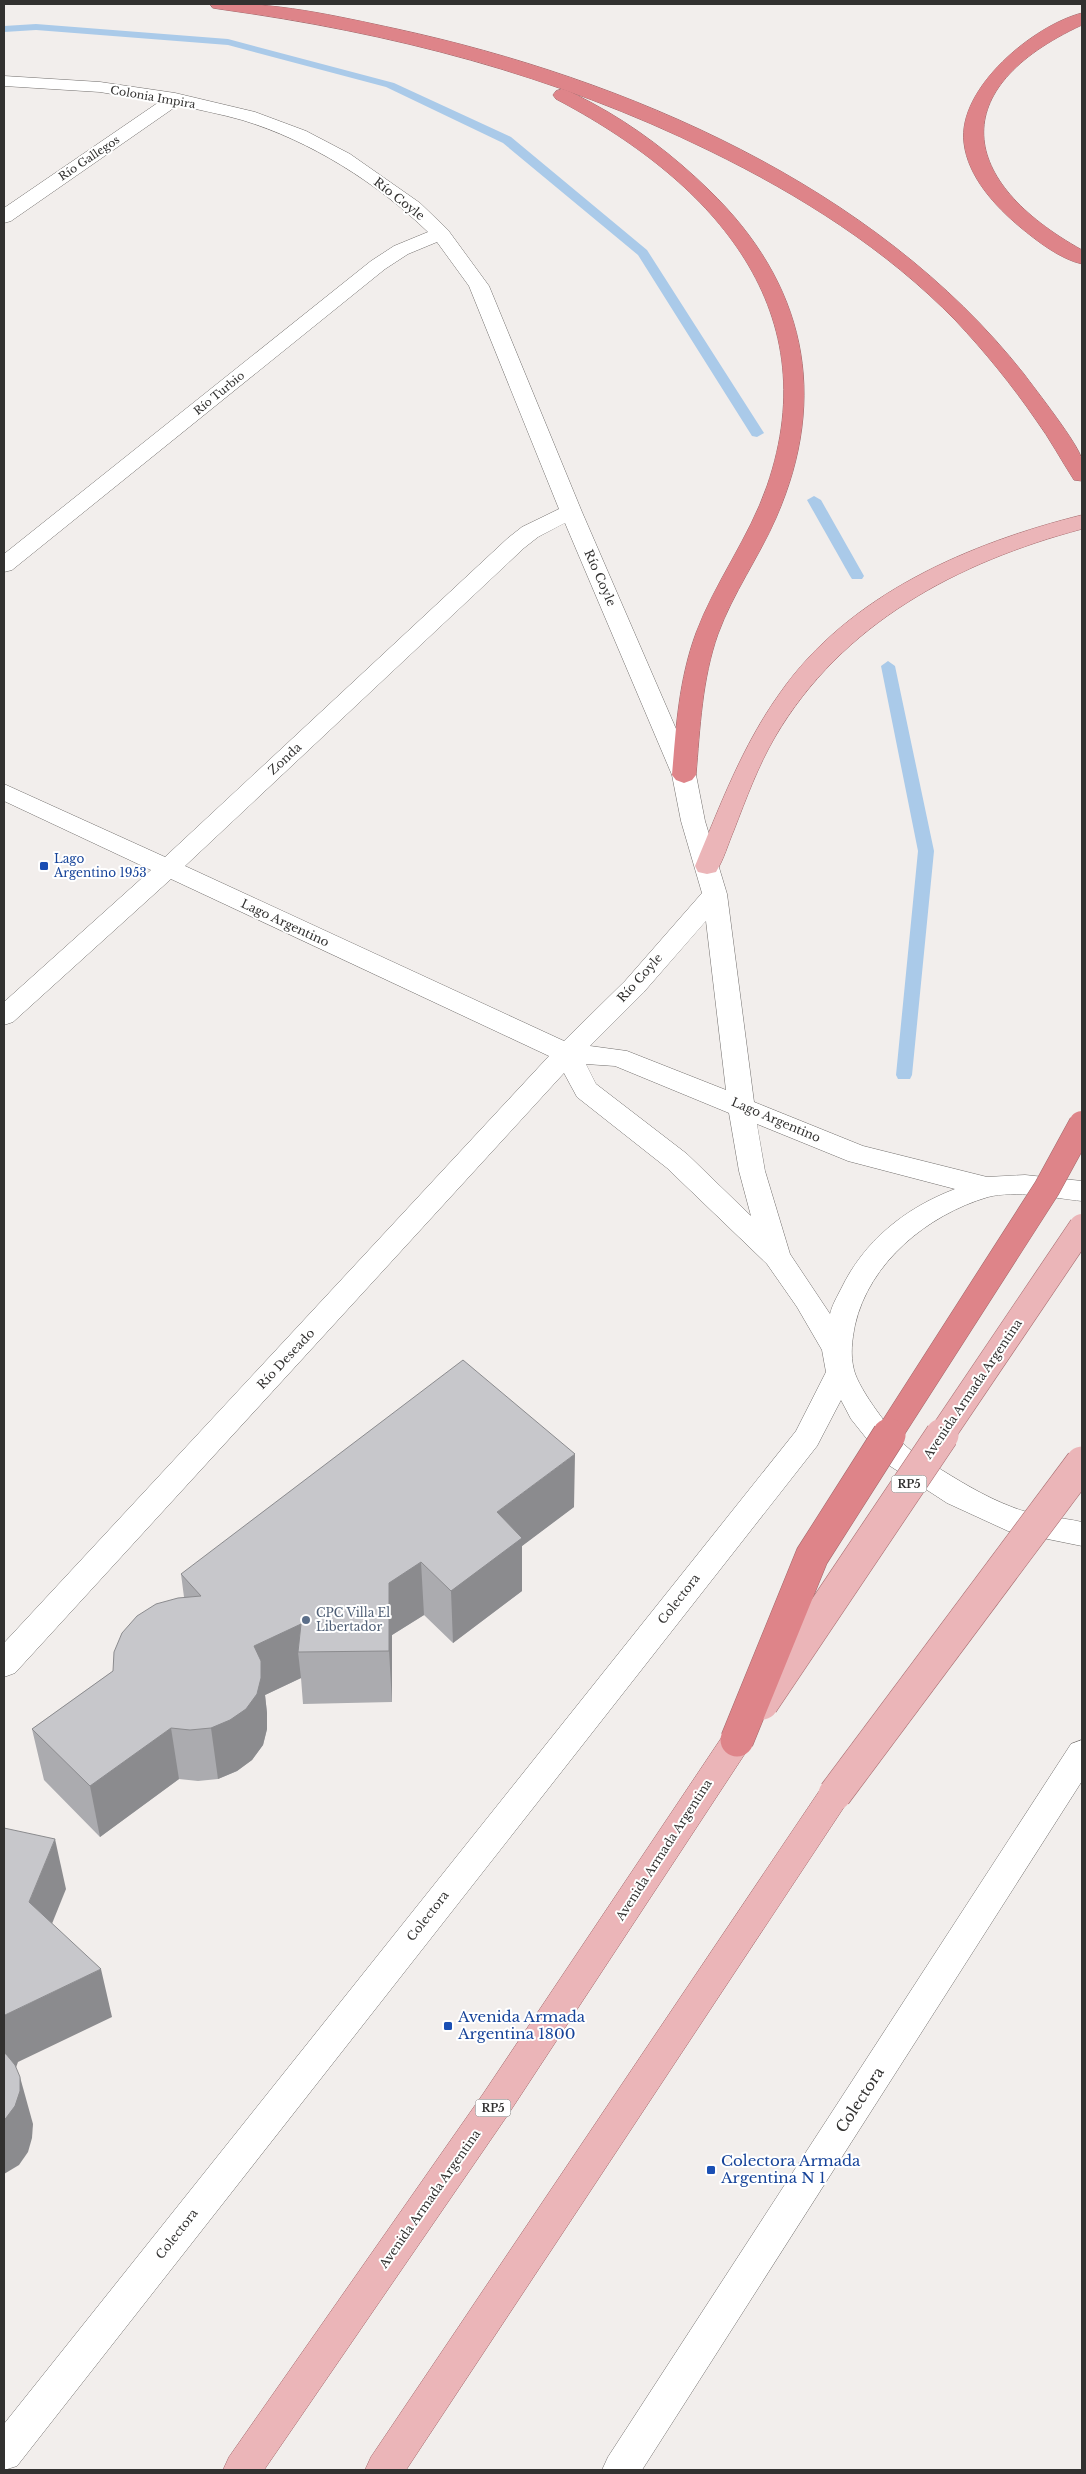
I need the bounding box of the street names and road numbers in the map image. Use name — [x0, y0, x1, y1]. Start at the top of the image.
street label: Colonia Impira — [109, 83, 198, 112]
street label: Río Gallegos — [56, 132, 122, 184]
street label: Río Coyle — [371, 174, 428, 223]
street label: Río Turbio — [191, 368, 247, 418]
street label: Río Coyle — [581, 547, 620, 609]
street label: Zonda — [265, 739, 305, 778]
street label: Lago Argentino — [239, 896, 332, 950]
street label: Río Coyle — [614, 950, 665, 1005]
street label: Lago Argentino — [729, 1094, 823, 1145]
street label: Avenida Armada Argentina — [920, 1316, 1025, 1462]
street label: Río Deseado — [254, 1325, 318, 1392]
road number: RP5 — [892, 1476, 926, 1492]
street label: Colectora — [654, 1570, 703, 1627]
street label: Avenida Armada Argentina — [612, 1776, 715, 1924]
street label: Colectora — [403, 1887, 452, 1944]
street label: Colectora — [831, 2063, 888, 2136]
road number: RP5 — [476, 2100, 510, 2116]
street label: Avenida Armada Argentina — [375, 2126, 483, 2272]
street label: Colectora — [152, 2205, 201, 2262]

